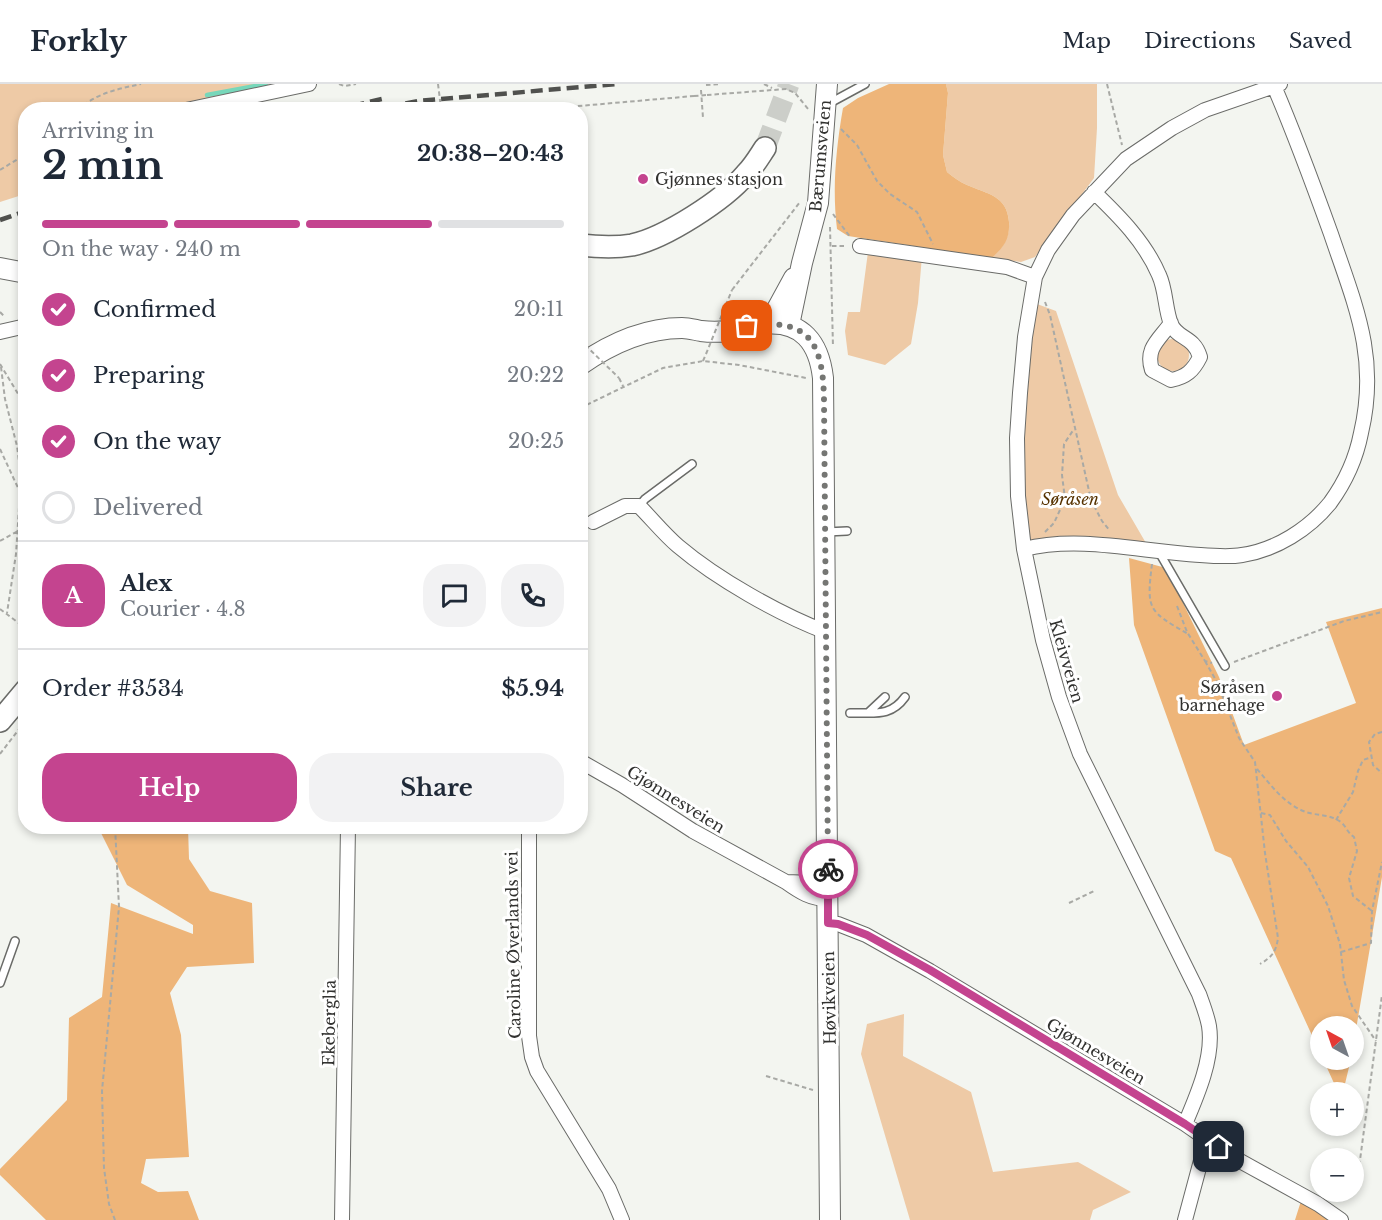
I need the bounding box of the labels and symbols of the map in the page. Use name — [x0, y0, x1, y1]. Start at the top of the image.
street label: Bærumsveien — [805, 99, 835, 213]
place label: Gjønnes stasjon — [655, 169, 783, 189]
marker: Gjønnes stasjon — [636, 172, 650, 186]
pin — [721, 300, 772, 351]
park label: Søråsen — [1041, 489, 1099, 509]
street label: Kleivveien — [1046, 617, 1088, 705]
place label: Søråsen barnehage — [1178, 677, 1265, 715]
marker: Søråsen barnehage — [1270, 689, 1284, 703]
street label: Gjønnesveien — [623, 761, 729, 837]
courier — [798, 839, 858, 899]
street label: Caroline Øverlands vei — [501, 850, 525, 1039]
street label: Høvikveien — [818, 951, 840, 1045]
street label: Ekeberglia — [318, 979, 340, 1066]
street label: Gjønnesveien — [1043, 1014, 1149, 1088]
north arrow — [1310, 1016, 1364, 1070]
pin — [1193, 1121, 1244, 1172]

